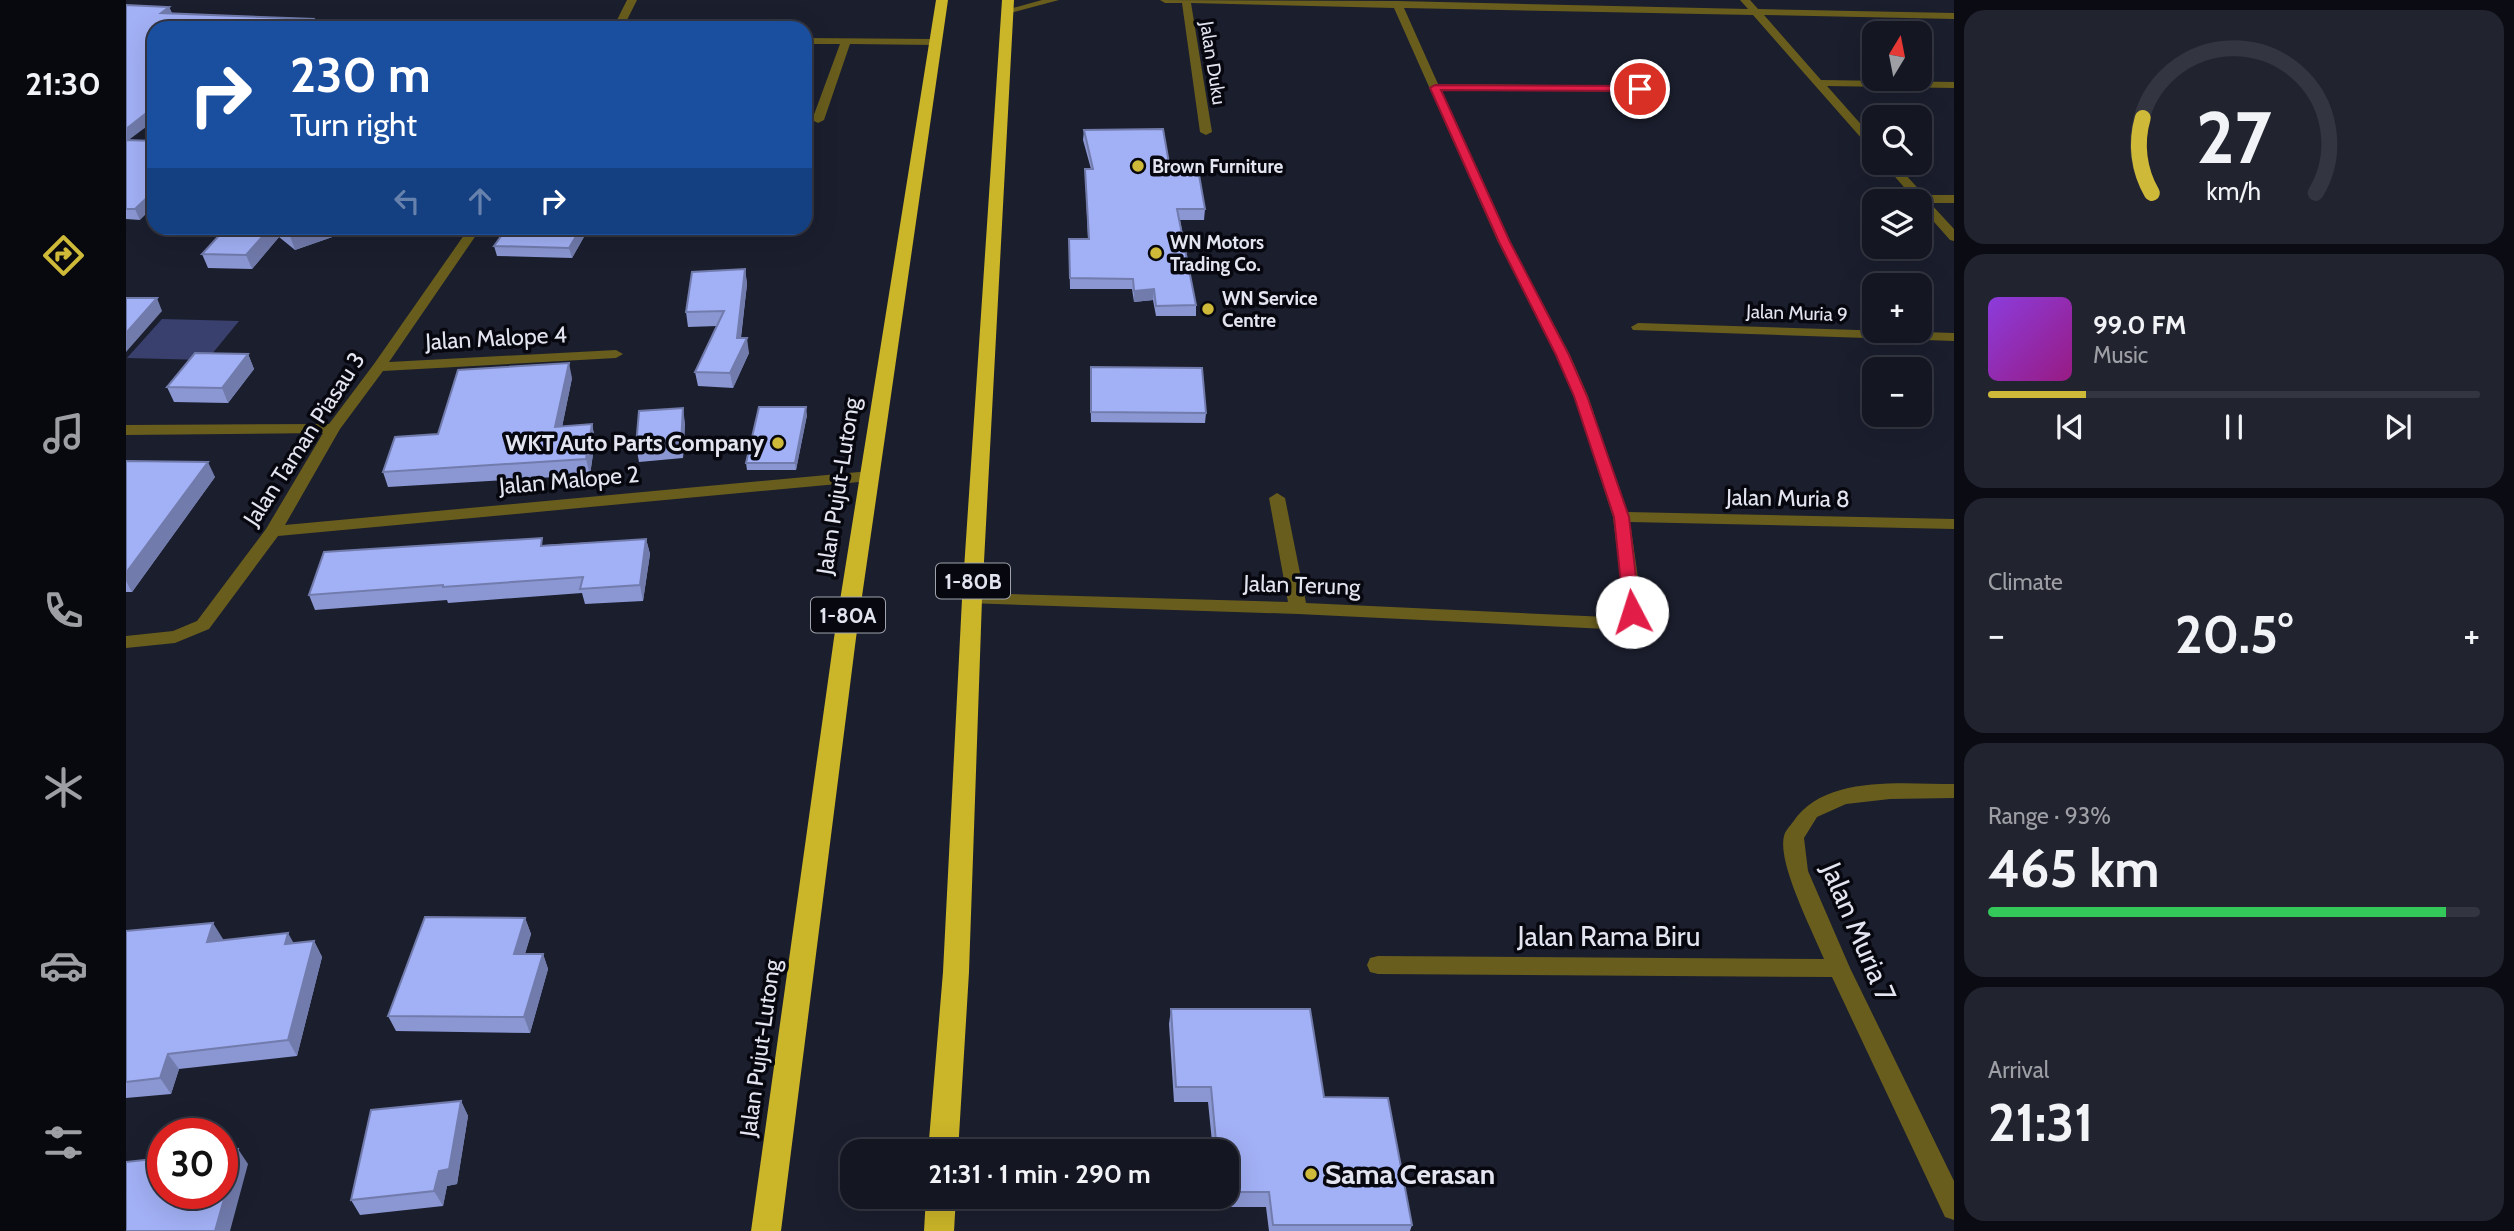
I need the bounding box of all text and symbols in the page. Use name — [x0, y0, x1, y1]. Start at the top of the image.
street label: Jalan Duku — [1195, 19, 1231, 106]
north arrow — [1862, 21, 1932, 91]
map controls — [1862, 21, 1932, 427]
text: 230 m — [290, 45, 431, 104]
icon: right — [175, 49, 266, 140]
pin — [1610, 59, 1670, 119]
text: 21:30 — [25, 64, 101, 103]
icon: arrive — [1621, 70, 1659, 108]
text: 27 — [2196, 93, 2272, 181]
text: Turn right — [290, 105, 417, 144]
button: search — [1862, 105, 1932, 175]
place label: Brown Furniture — [1152, 155, 1283, 178]
marker: Brown Furniture — [1130, 158, 1146, 174]
text: km/h — [2207, 176, 2261, 206]
icon: left — [388, 182, 426, 220]
icon: ahead — [461, 182, 499, 220]
icon: right — [534, 182, 572, 220]
button: layers — [1862, 189, 1932, 259]
icon: directions — [39, 231, 88, 280]
place label: WN Motors Trading Co. — [1170, 231, 1264, 276]
marker: WN Motors Trading Co. — [1148, 245, 1164, 261]
button: + — [1862, 273, 1932, 343]
place label: WN Service Centre — [1222, 287, 1318, 332]
street label: Jalan Muria 9 — [1745, 300, 1848, 326]
marker: WN Service Centre — [1200, 301, 1216, 317]
text: 99.0 FM — [2093, 309, 2186, 341]
street label: Jalan Malope 4 — [423, 320, 568, 356]
text: Music — [2093, 341, 2148, 369]
street label: Jalan Taman Piasau 3 — [237, 347, 371, 532]
button: − — [1862, 357, 1932, 427]
street label: Jalan Pujut-Lutong — [810, 395, 866, 577]
icon: previous — [2051, 408, 2089, 446]
icon: pause — [2215, 408, 2253, 446]
icon: next — [2379, 408, 2417, 446]
icon: music — [39, 409, 88, 458]
place label: WKT Auto Parts Company — [505, 429, 765, 457]
marker: WKT Auto Parts Company — [770, 435, 786, 451]
street label: Jalan Malope 2 — [497, 460, 640, 500]
street label: Jalan Muria 8 — [1725, 483, 1850, 513]
road number: 1-80B — [936, 564, 1010, 598]
text: Climate — [1988, 568, 2063, 596]
street label: Jalan Terung — [1242, 569, 1362, 601]
position arrow — [1595, 575, 1669, 649]
icon: phone — [39, 586, 88, 635]
road number: 1-80A — [811, 598, 885, 632]
text: 20.5° — [2175, 603, 2293, 666]
text: − — [1988, 611, 2005, 658]
text: + — [2463, 611, 2480, 658]
icon: climate — [39, 763, 88, 812]
text: Range · 93% — [1988, 802, 2111, 830]
text: 465 km — [1988, 837, 2160, 900]
street label: Jalan Muria 7 — [1814, 856, 1904, 1007]
street label: Jalan Rama Biru — [1517, 919, 1700, 953]
icon: car — [39, 941, 88, 990]
street label: Jalan Pujut-Lutong — [734, 957, 786, 1139]
text: Arrival — [1988, 1056, 2049, 1084]
text: 21:31 — [1988, 1091, 2093, 1154]
icon: filters — [39, 1118, 88, 1167]
speed limit sign: 30 — [147, 1118, 238, 1209]
place label: Sama Cerasan — [1325, 1157, 1495, 1191]
text: 21:31 · 1 min · 290 m — [929, 1158, 1151, 1190]
marker: Sama Cerasan — [1303, 1166, 1319, 1182]

